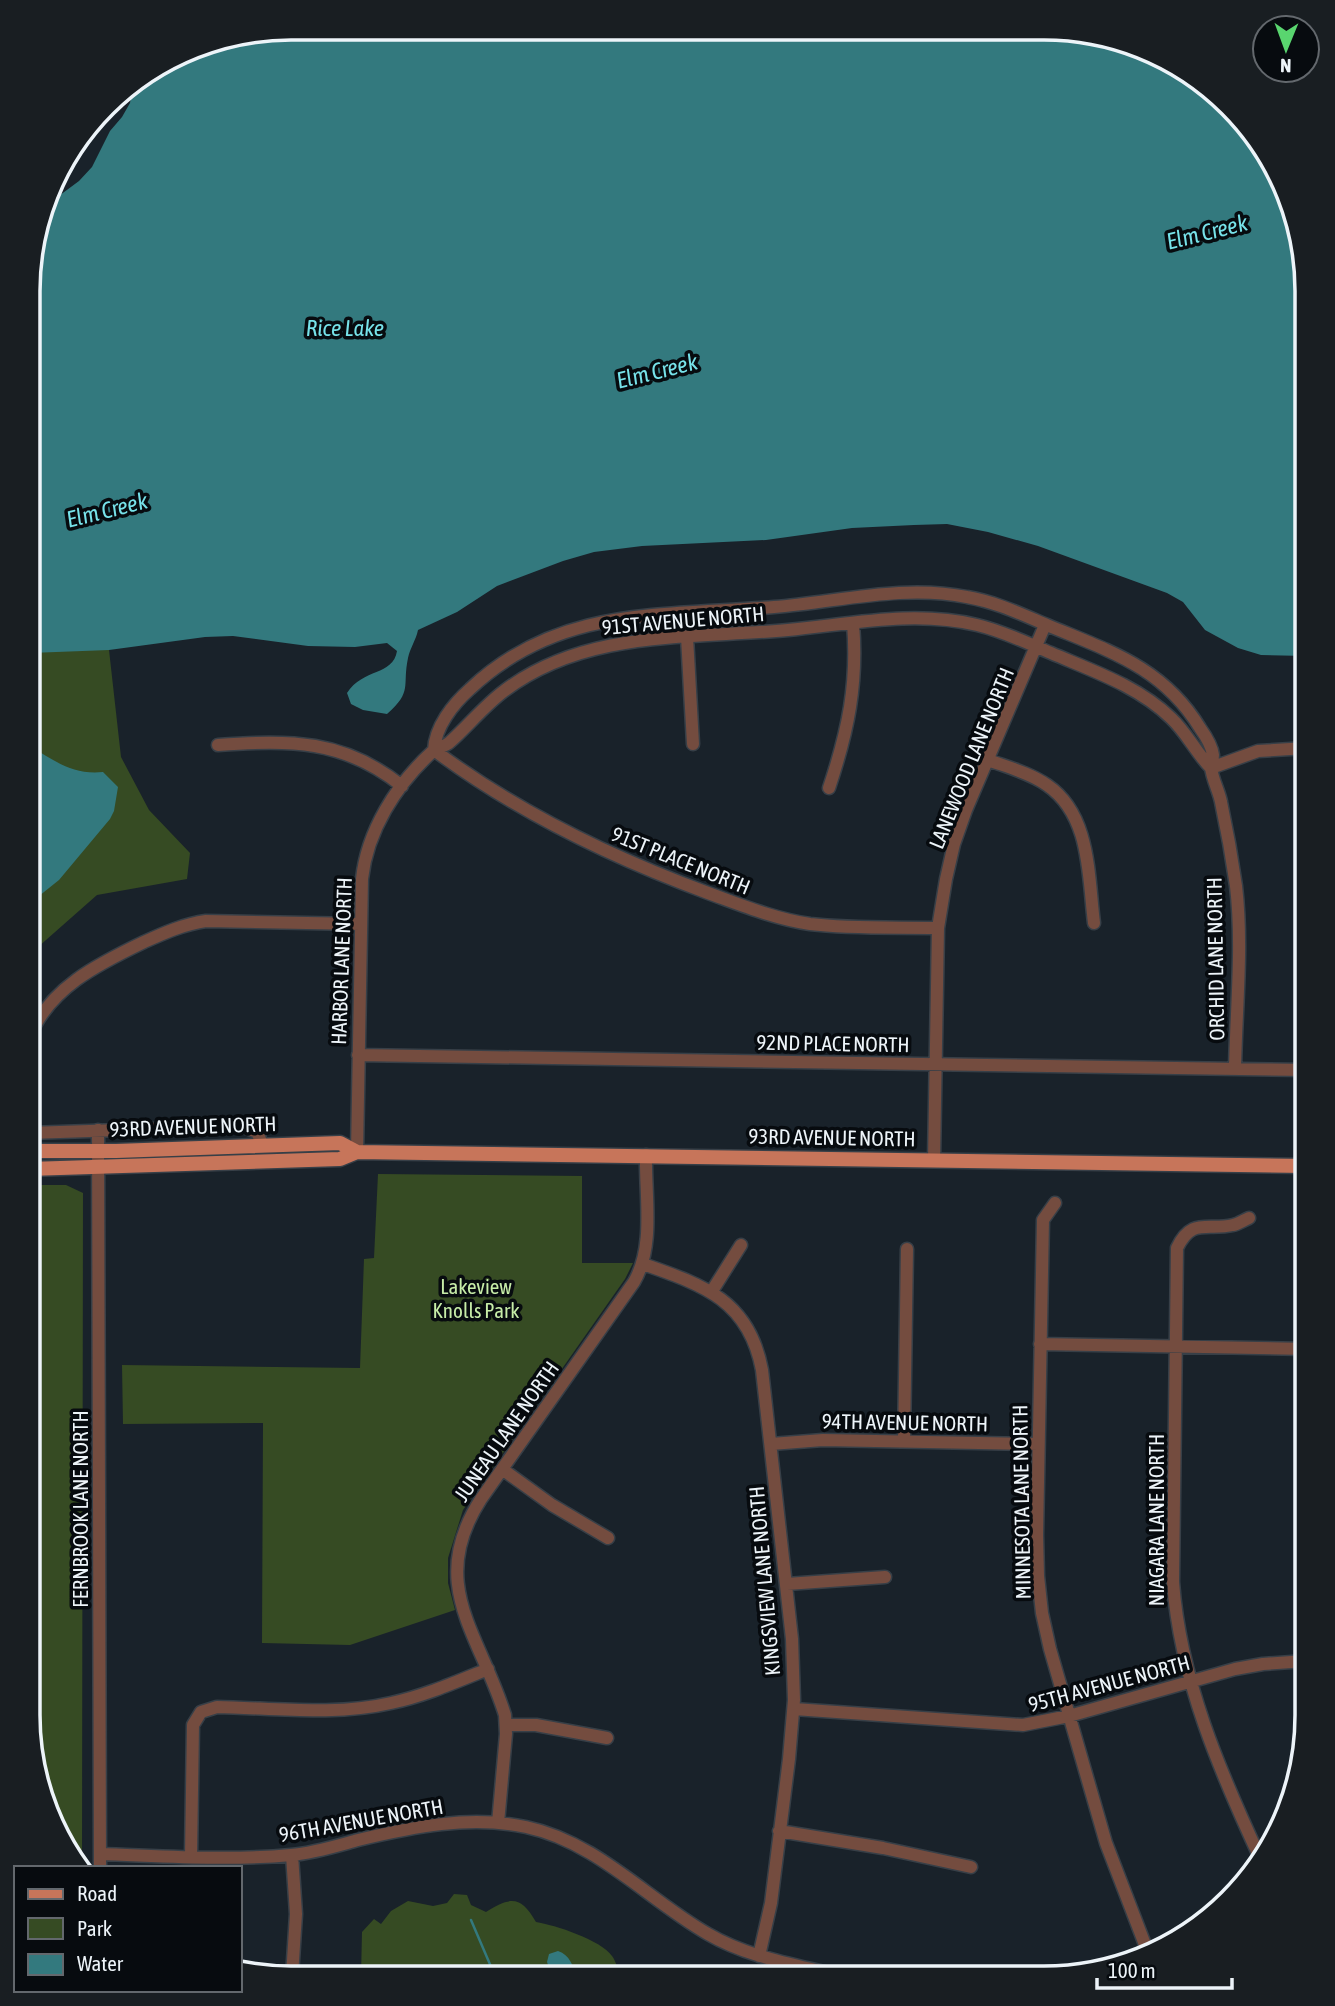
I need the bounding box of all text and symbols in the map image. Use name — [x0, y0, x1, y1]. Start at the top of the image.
north arrow — [1251, 14, 1321, 84]
text: N — [1280, 55, 1292, 77]
water label: Elm Creek — [1164, 209, 1251, 255]
water label: Rice Lake — [306, 315, 384, 341]
water label: Elm Creek — [614, 348, 701, 394]
water label: Elm Creek — [64, 487, 151, 533]
street label: 91ST AVENUE NORTH — [601, 601, 765, 639]
street label: LANEWOOD LANE NORTH — [924, 664, 1018, 852]
street label: 91ST PLACE NORTH — [608, 821, 754, 899]
street label: HARBOR LANE NORTH — [326, 877, 356, 1045]
street label: ORCHID LANE NORTH — [1202, 877, 1228, 1041]
street label: 92ND PLACE NORTH — [756, 1030, 910, 1056]
street label: 93RD AVENUE NORTH — [109, 1111, 277, 1141]
street label: 93RD AVENUE NORTH — [748, 1124, 916, 1150]
park label: Lakeview Knolls Park — [433, 1274, 519, 1322]
street label: JUNEAU LANE NORTH — [449, 1356, 563, 1506]
street label: MINNESOTA LANE NORTH — [1007, 1405, 1035, 1599]
street label: 94TH AVENUE NORTH — [822, 1409, 988, 1435]
street label: FERNBROOK LANE NORTH — [68, 1410, 92, 1608]
street label: NIAGARA LANE NORTH — [1144, 1434, 1168, 1606]
street label: KINGSVIEW LANE NORTH — [744, 1485, 784, 1677]
street label: 95TH AVENUE NORTH — [1026, 1650, 1192, 1716]
street label: 96TH AVENUE NORTH — [277, 1794, 445, 1846]
legend — [14, 1866, 242, 1992]
text: Road — [77, 1881, 117, 1905]
text: Park — [77, 1916, 112, 1940]
scale bar — [1097, 1946, 1232, 1990]
text: Water — [77, 1951, 124, 1975]
text: 100 m — [1108, 1958, 1156, 1982]

